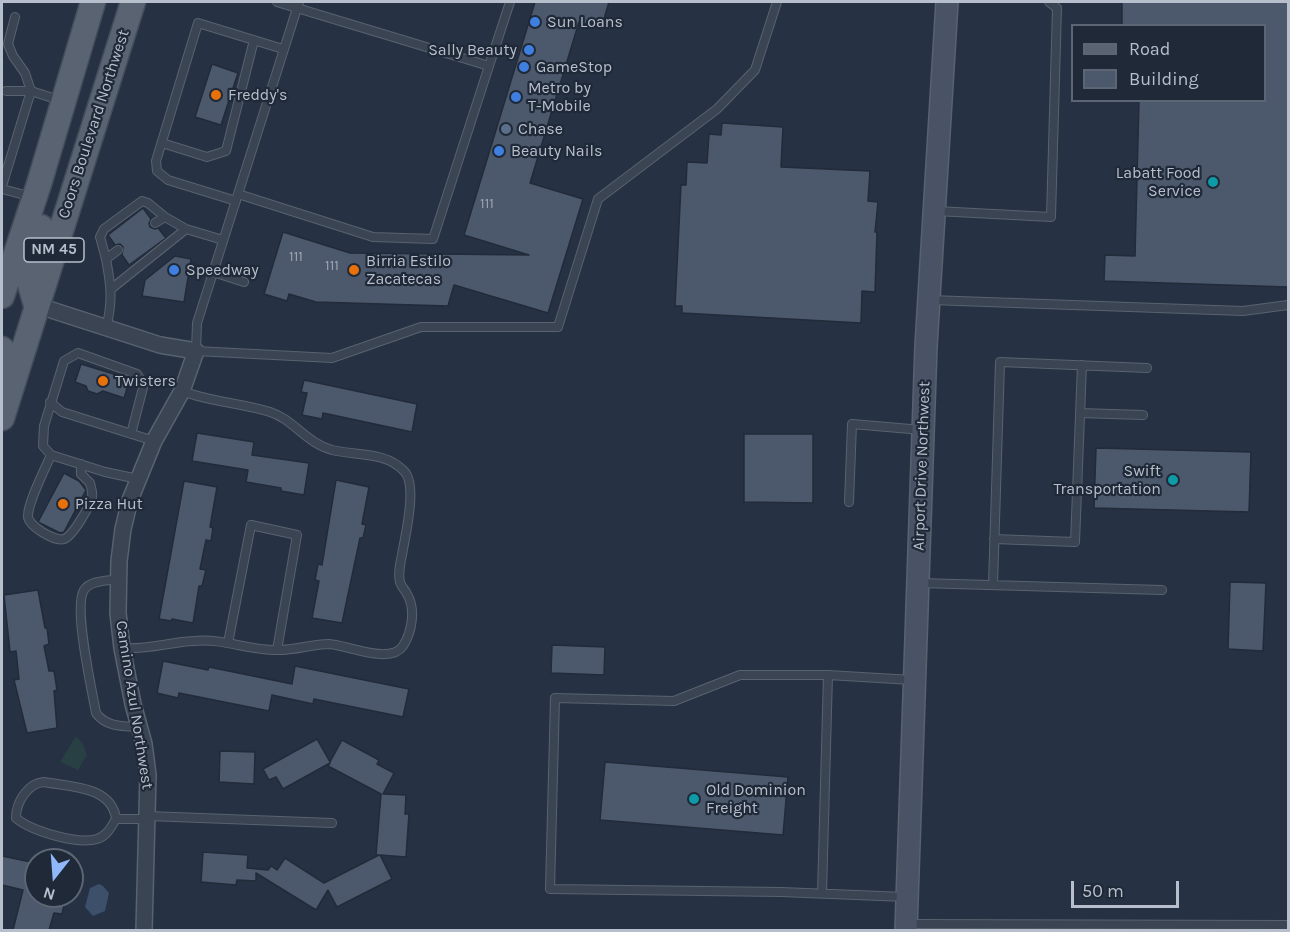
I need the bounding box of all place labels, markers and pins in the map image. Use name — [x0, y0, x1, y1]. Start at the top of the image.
place label: Sun Loans — [547, 12, 623, 32]
marker: Sun Loans — [528, 15, 542, 29]
place label: Sally Beauty — [428, 40, 517, 60]
marker: Sally Beauty — [522, 43, 536, 57]
place label: GameStop — [536, 57, 612, 77]
marker: GameStop — [517, 60, 531, 74]
place label: Metro by T-Mobile — [528, 78, 591, 116]
place label: Freddy's — [228, 85, 287, 105]
marker: Freddy's — [209, 88, 223, 102]
marker: Metro by T-Mobile — [509, 90, 523, 104]
place label: Chase — [518, 119, 563, 139]
marker: Chase — [499, 122, 513, 136]
place label: Beauty Nails — [511, 141, 602, 161]
marker: Beauty Nails — [492, 144, 506, 158]
place label: Labatt Food Service — [1116, 163, 1201, 201]
marker: Labatt Food Service — [1206, 175, 1220, 189]
place label: Birria Estilo Zacatecas — [366, 251, 451, 289]
place label: Speedway — [186, 260, 259, 280]
marker: Speedway — [167, 263, 181, 277]
marker: Birria Estilo Zacatecas — [347, 263, 361, 277]
place label: Twisters — [115, 371, 176, 391]
marker: Twisters — [96, 374, 110, 388]
place label: Swift Transportation — [1054, 461, 1161, 499]
marker: Swift Transportation — [1166, 473, 1180, 487]
place label: Pizza Hut — [75, 494, 143, 514]
marker: Pizza Hut — [56, 497, 70, 511]
place label: Old Dominion Freight — [706, 780, 806, 818]
marker: Old Dominion Freight — [687, 792, 701, 806]

